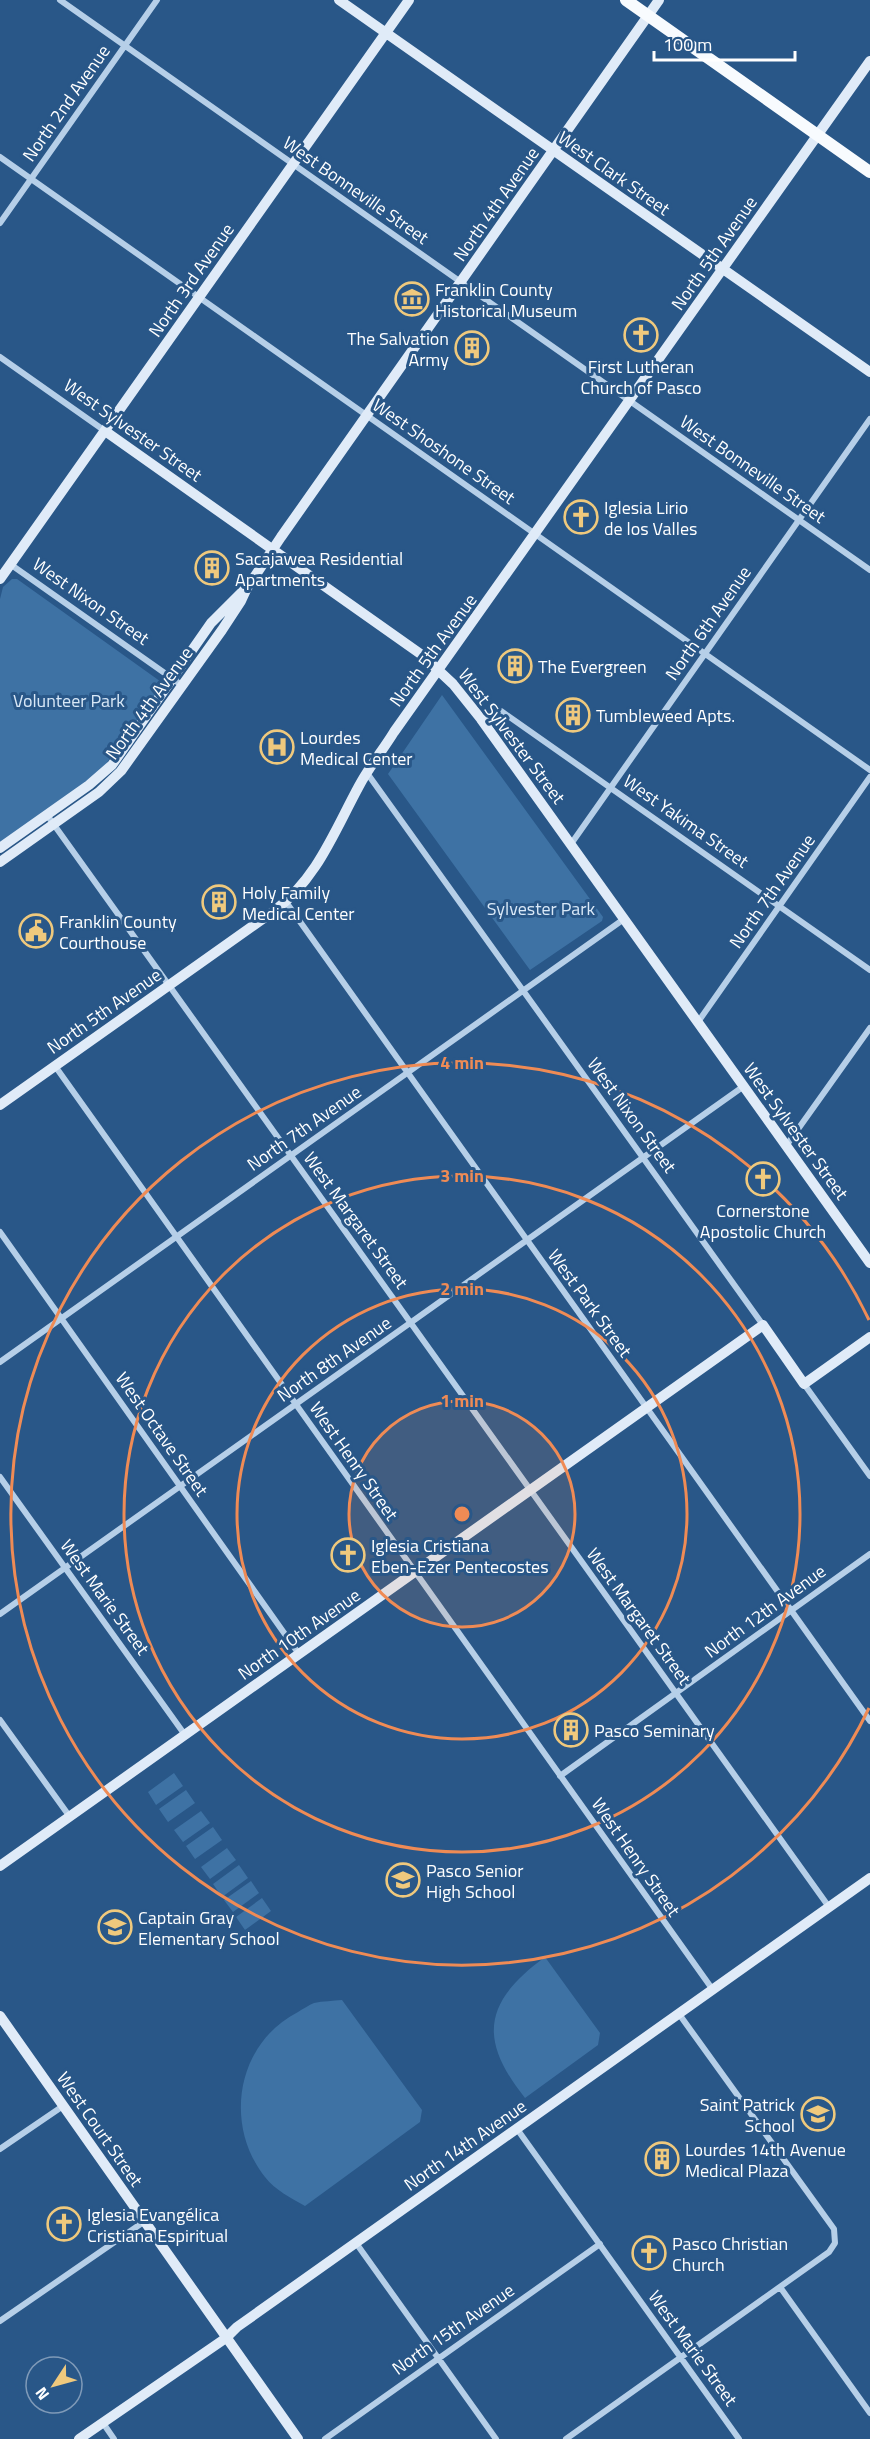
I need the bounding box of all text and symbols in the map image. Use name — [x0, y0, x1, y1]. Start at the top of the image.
scale bar — [654, 24, 795, 62]
text: 100 m — [663, 31, 712, 58]
street label: North 2nd Avenue — [16, 39, 116, 167]
street label: West Clark Street — [552, 124, 676, 222]
street label: West Bonneville Street — [278, 129, 435, 251]
street label: North 4th Avenue — [446, 141, 546, 267]
street label: North 5th Avenue — [664, 190, 764, 316]
street label: North 3rd Avenue — [142, 218, 240, 342]
place label: Franklin County Historical Museum — [435, 276, 577, 324]
museum icon: Franklin County Historical Museum — [394, 281, 430, 317]
church icon: First Lutheran Church of Pasco — [623, 317, 659, 353]
place label: The Salvation Army — [347, 325, 449, 373]
building icon: The Salvation Army — [454, 330, 490, 366]
place label: First Lutheran Church of Pasco — [580, 353, 702, 401]
street label: West Sylvester Street — [58, 372, 208, 488]
street label: West Shoshone Street — [367, 391, 521, 511]
street label: West Bonneville Street — [675, 408, 832, 530]
place label: Iglesia Lirio de los Valles — [604, 494, 697, 542]
church icon: Iglesia Lirio de los Valles — [563, 499, 599, 535]
place label: Sacajawea Residential Apartments — [235, 545, 403, 593]
building icon: Sacajawea Residential Apartments — [194, 550, 230, 586]
street label: West Nixon Street — [27, 551, 155, 652]
street label: North 6th Avenue — [658, 560, 758, 686]
street label: North 5th Avenue — [383, 588, 483, 712]
street label: North 4th Avenue — [99, 641, 199, 765]
building icon: The Evergreen — [497, 648, 533, 684]
place label: The Evergreen — [538, 653, 647, 680]
street label: West Sylvester Street — [452, 662, 572, 810]
park label: Volunteer Park — [13, 687, 125, 714]
building icon: Tumbleweed Apts. — [555, 697, 591, 733]
place label: Tumbleweed Apts. — [596, 702, 735, 729]
place label: Lourdes Medical Center — [300, 724, 413, 772]
hospital icon: Lourdes Medical Center — [259, 729, 295, 765]
street label: West Yakima Street — [618, 768, 755, 875]
street label: North 7th Avenue — [722, 828, 822, 954]
place label: Holy Family Medical Center — [242, 879, 355, 927]
building icon: Holy Family Medical Center — [201, 884, 237, 920]
park label: Sylvester Park — [487, 895, 596, 922]
place label: Franklin County Courthouse — [59, 908, 177, 956]
public building icon: Franklin County Courthouse — [18, 913, 54, 949]
street label: North 5th Avenue — [41, 961, 167, 1061]
text: 4 min — [440, 1049, 484, 1076]
street label: West Nixon Street — [581, 1052, 684, 1179]
street label: West Sylvester Street — [737, 1057, 855, 1206]
street label: North 7th Avenue — [241, 1078, 367, 1178]
street label: West Margaret Street — [297, 1146, 415, 1295]
church icon: Cornerstone Apostolic Church — [745, 1161, 781, 1197]
text: 3 min — [440, 1162, 484, 1189]
place label: Cornerstone Apostolic Church — [700, 1197, 826, 1245]
street label: West Park Street — [541, 1243, 639, 1363]
text: 2 min — [440, 1275, 484, 1302]
street label: North 8th Avenue — [271, 1309, 397, 1409]
street label: West Octave Street — [109, 1366, 215, 1502]
text: 1 min — [440, 1387, 484, 1414]
street label: West Henry Street — [303, 1396, 405, 1526]
centre of rings — [452, 1504, 472, 1524]
place label: Iglesia Cristiana Eben-Ezer Pentecostes — [371, 1532, 549, 1580]
street label: West Marie Street — [54, 1534, 157, 1661]
church icon: Iglesia Cristiana Eben-Ezer Pentecostes — [330, 1537, 366, 1573]
street label: West Margaret Street — [580, 1542, 698, 1691]
street label: North 12th Avenue — [699, 1558, 831, 1664]
street label: North 10th Avenue — [232, 1582, 366, 1686]
building icon: Pasco Seminary — [553, 1712, 589, 1748]
place label: Pasco Seminary — [594, 1717, 715, 1744]
street label: West Henry Street — [585, 1792, 687, 1922]
place label: Pasco Senior High School — [426, 1857, 523, 1905]
school or university icon: Pasco Senior High School — [385, 1862, 421, 1898]
place label: Captain Gray Elementary School — [138, 1904, 280, 1952]
school or university icon: Captain Gray Elementary School — [97, 1909, 133, 1945]
street label: West Court Street — [50, 2066, 150, 2193]
place label: Saint Patrick School — [700, 2091, 795, 2139]
street label: North 14th Avenue — [398, 2093, 532, 2197]
school or university icon: Saint Patrick School — [800, 2096, 836, 2132]
place label: Lourdes 14th Avenue Medical Plaza — [685, 2136, 846, 2184]
building icon: Lourdes 14th Avenue Medical Plaza — [644, 2141, 680, 2177]
place label: Iglesia Evangélica Cristiana Espiritual — [87, 2201, 228, 2249]
church icon: Iglesia Evangélica Cristiana Espiritual — [46, 2206, 82, 2242]
place label: Pasco Christian Church — [672, 2230, 788, 2278]
church icon: Pasco Christian Church — [631, 2235, 667, 2271]
street label: North 15th Avenue — [386, 2277, 520, 2381]
street label: West Marie Street — [642, 2285, 745, 2412]
north arrow — [24, 2355, 84, 2415]
text: N — [29, 2382, 55, 2405]

